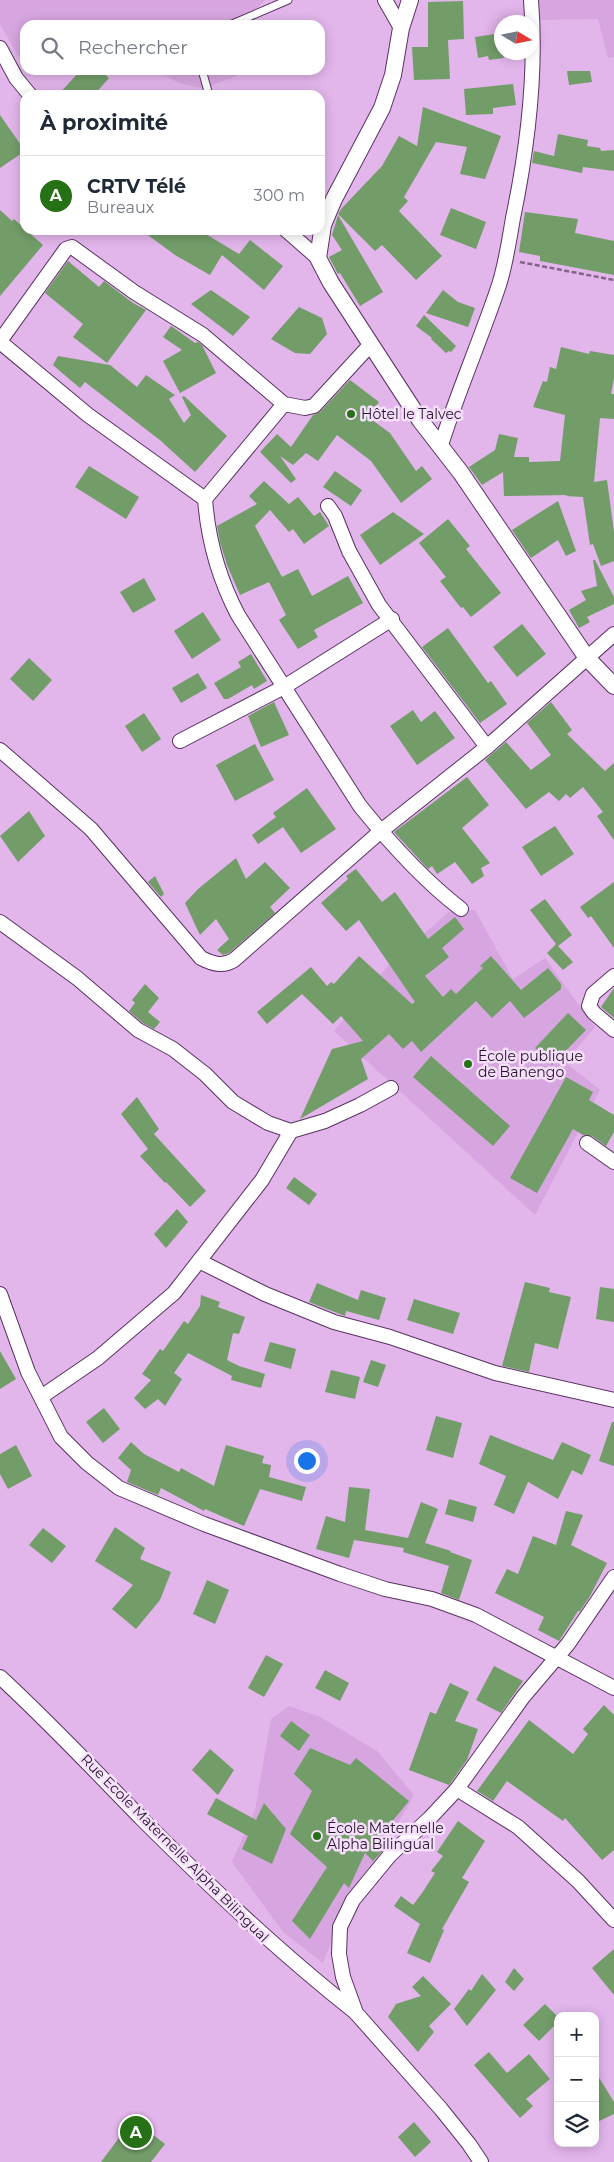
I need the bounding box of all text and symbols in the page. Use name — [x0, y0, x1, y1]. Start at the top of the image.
north arrow — [494, 15, 539, 60]
search box — [20, 20, 325, 75]
icon: search — [38, 34, 66, 62]
text: Rechercher — [78, 36, 188, 59]
text: À proximité — [40, 110, 168, 135]
text: CRTV Télé — [87, 175, 186, 198]
text: A — [50, 186, 62, 205]
text: 300 m — [254, 186, 305, 205]
text: Bureaux — [87, 198, 154, 217]
place label: Hôtel le Talvec — [361, 405, 462, 423]
marker: Hôtel le Talvec — [345, 408, 357, 420]
place label: École publique de Banengo — [478, 1047, 583, 1081]
marker: École publique de Banengo — [462, 1058, 474, 1070]
your location — [294, 1448, 320, 1474]
street label: Rue Ecole Maternelle Alpha Bilingual — [77, 1750, 273, 1946]
place label: École Maternelle Alpha Bilingual — [327, 1819, 444, 1853]
marker: École Maternelle Alpha Bilingual — [311, 1830, 323, 1842]
map controls — [554, 2012, 599, 2147]
button: + — [554, 2012, 599, 2057]
button: − — [554, 2057, 599, 2102]
button: layers — [554, 2102, 599, 2147]
pin: A — [120, 2113, 152, 2151]

